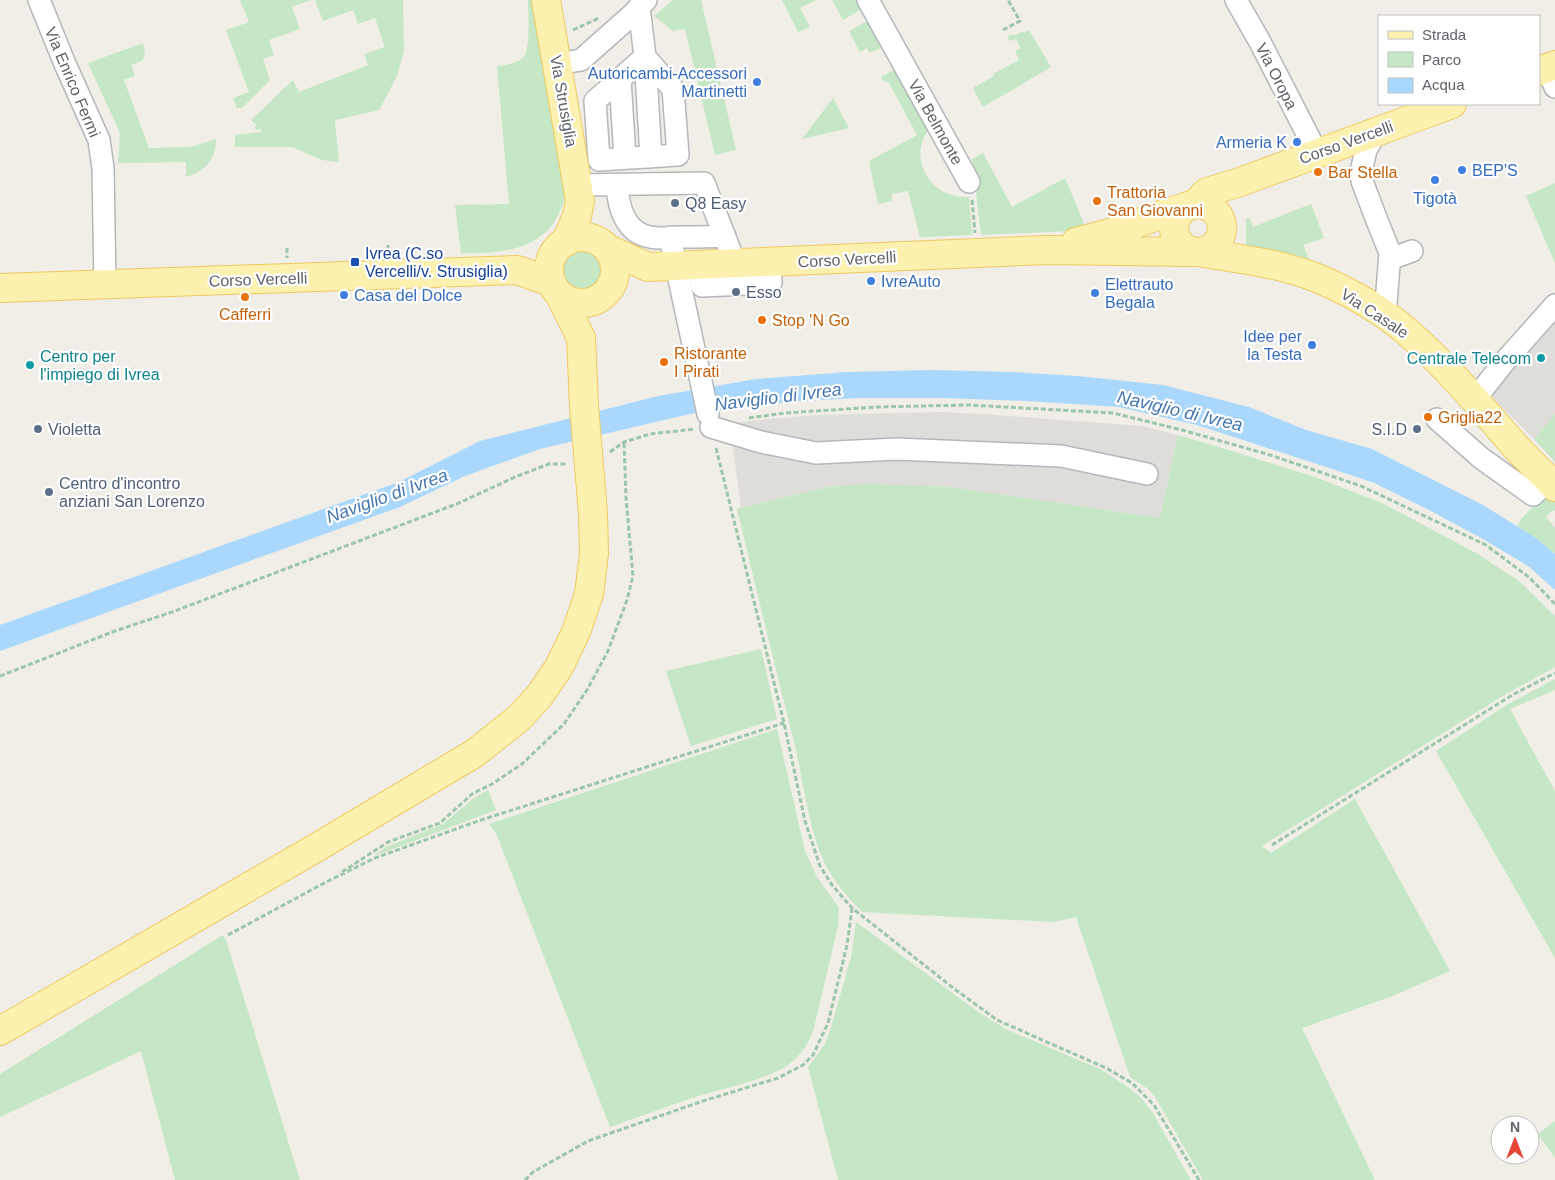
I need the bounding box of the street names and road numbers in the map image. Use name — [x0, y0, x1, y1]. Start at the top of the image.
street label: Via Enrico Fermi — [42, 25, 103, 140]
street label: Via Oropa — [1253, 40, 1300, 112]
street label: Via Strusiglia — [547, 54, 580, 148]
street label: Via Belmonte — [905, 77, 966, 168]
street label: Corso Vercelli — [1297, 118, 1395, 167]
street label: Corso Vercelli — [797, 248, 897, 271]
street label: Corso Vercelli — [208, 269, 308, 290]
street label: Via Casale — [1338, 285, 1412, 342]

